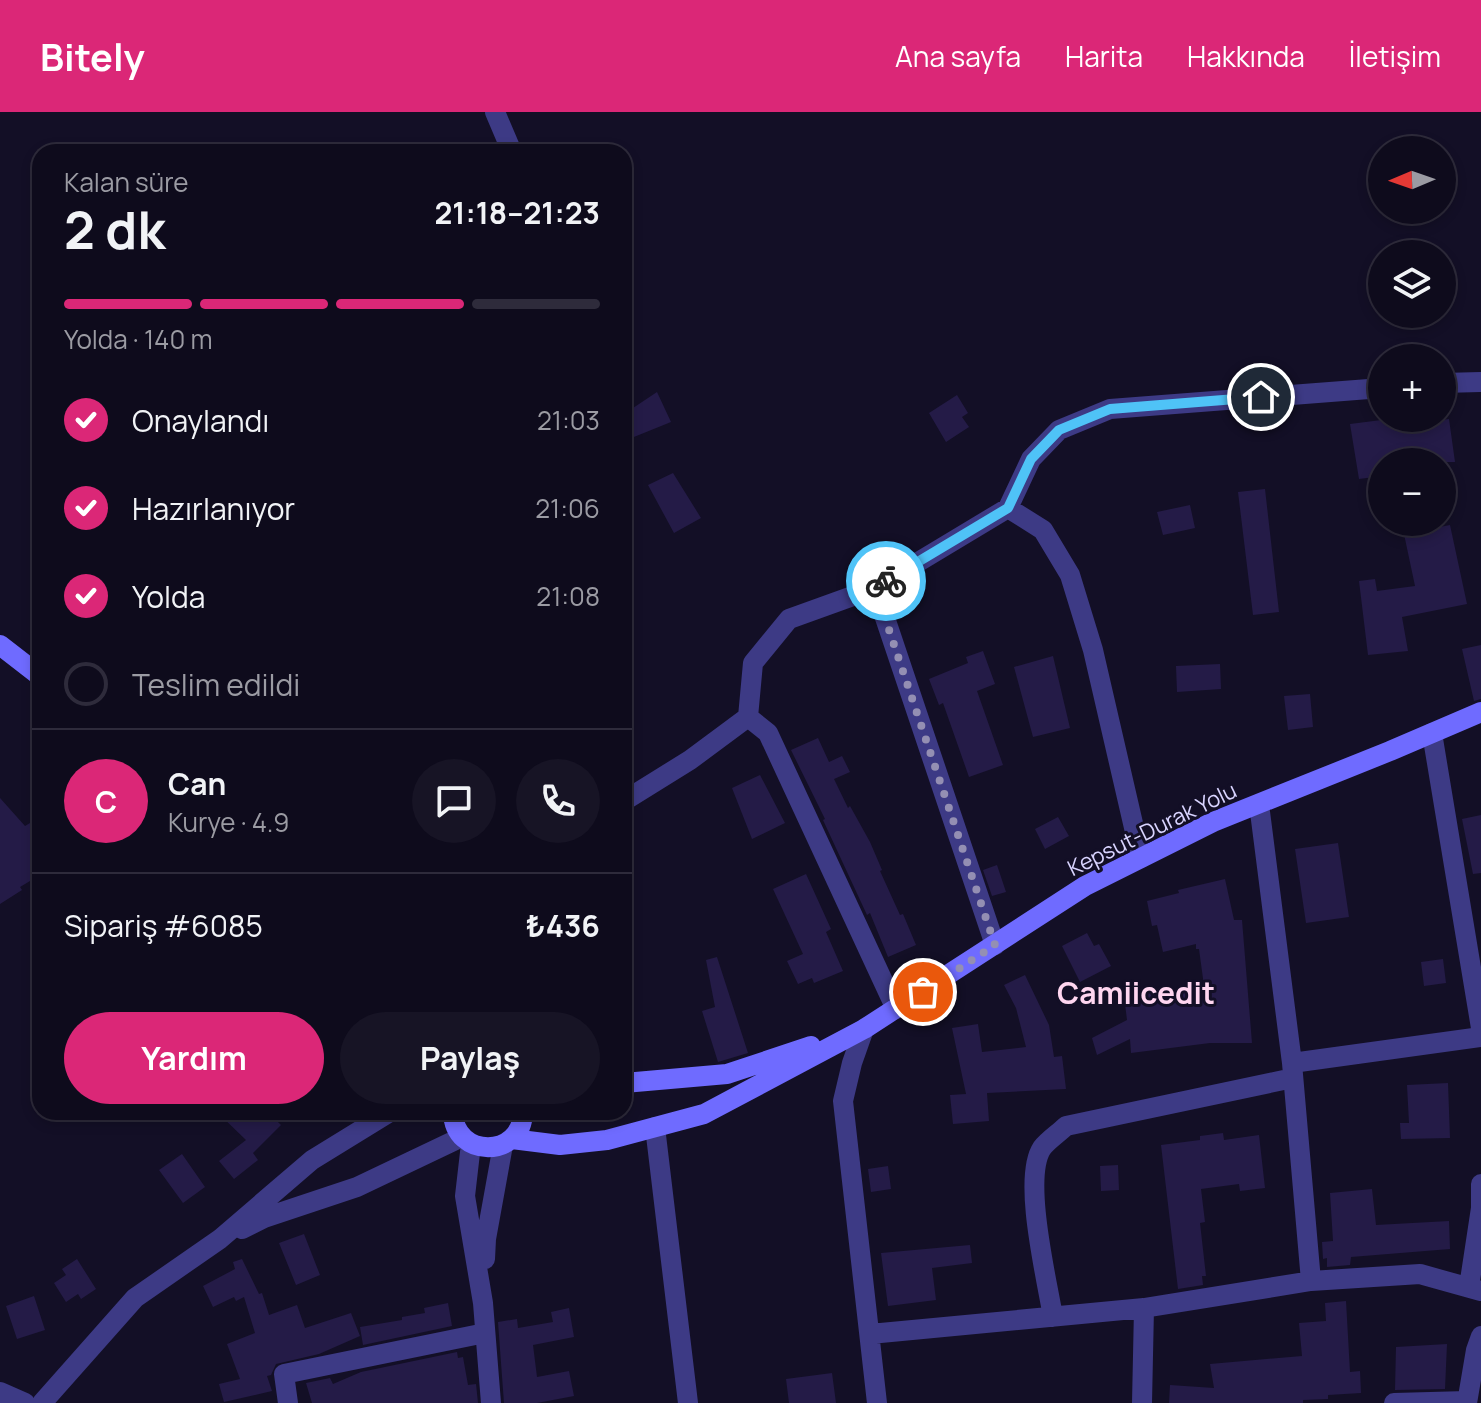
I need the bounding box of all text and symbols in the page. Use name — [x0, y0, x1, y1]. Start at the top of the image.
text: Bitely — [40, 30, 145, 82]
text: Ana sayfa — [895, 37, 1021, 75]
text: Harita — [1065, 37, 1143, 75]
text: Hakkında — [1187, 37, 1305, 75]
text: İletişim — [1349, 37, 1441, 75]
north arrow — [1368, 136, 1456, 224]
map controls — [1368, 136, 1456, 536]
text: Kalan süre — [64, 164, 188, 200]
text: 21:18–21:23 — [434, 192, 600, 233]
text: 2 dk — [64, 194, 165, 265]
button: layers — [1368, 240, 1456, 328]
text: Yolda · 140 m — [64, 321, 213, 357]
button: + — [1368, 344, 1456, 432]
pin — [1227, 363, 1295, 431]
icon: home — [1239, 375, 1283, 419]
icon: check — [64, 398, 108, 442]
text: Onaylandı — [132, 400, 269, 441]
text: 21:03 — [537, 402, 600, 438]
button: − — [1368, 448, 1456, 536]
icon: check — [64, 486, 108, 530]
text: Hazırlanıyor — [132, 488, 295, 529]
text: 21:06 — [535, 490, 600, 526]
courier — [846, 541, 926, 621]
icon: bike — [864, 559, 908, 603]
icon: check — [64, 574, 108, 618]
text: Yolda — [132, 576, 205, 617]
text: 21:08 — [536, 578, 600, 614]
text: Teslim edildi — [132, 664, 300, 705]
button: chat — [412, 759, 496, 843]
button: phone — [516, 759, 600, 843]
text: Can — [168, 763, 226, 804]
street label: Kepsut-Durak Yolu — [1062, 775, 1242, 883]
text: C — [95, 781, 117, 822]
text: Kurye · 4.9 — [168, 804, 289, 840]
text: Sipariş #6085 — [64, 905, 263, 946]
text: ₺436 — [526, 905, 600, 946]
pin — [889, 958, 957, 1026]
icon: bag — [901, 970, 945, 1014]
district label: Camiicedit — [1057, 972, 1215, 1013]
button: Yardım — [64, 1012, 324, 1104]
button: Paylaş — [340, 1012, 600, 1104]

